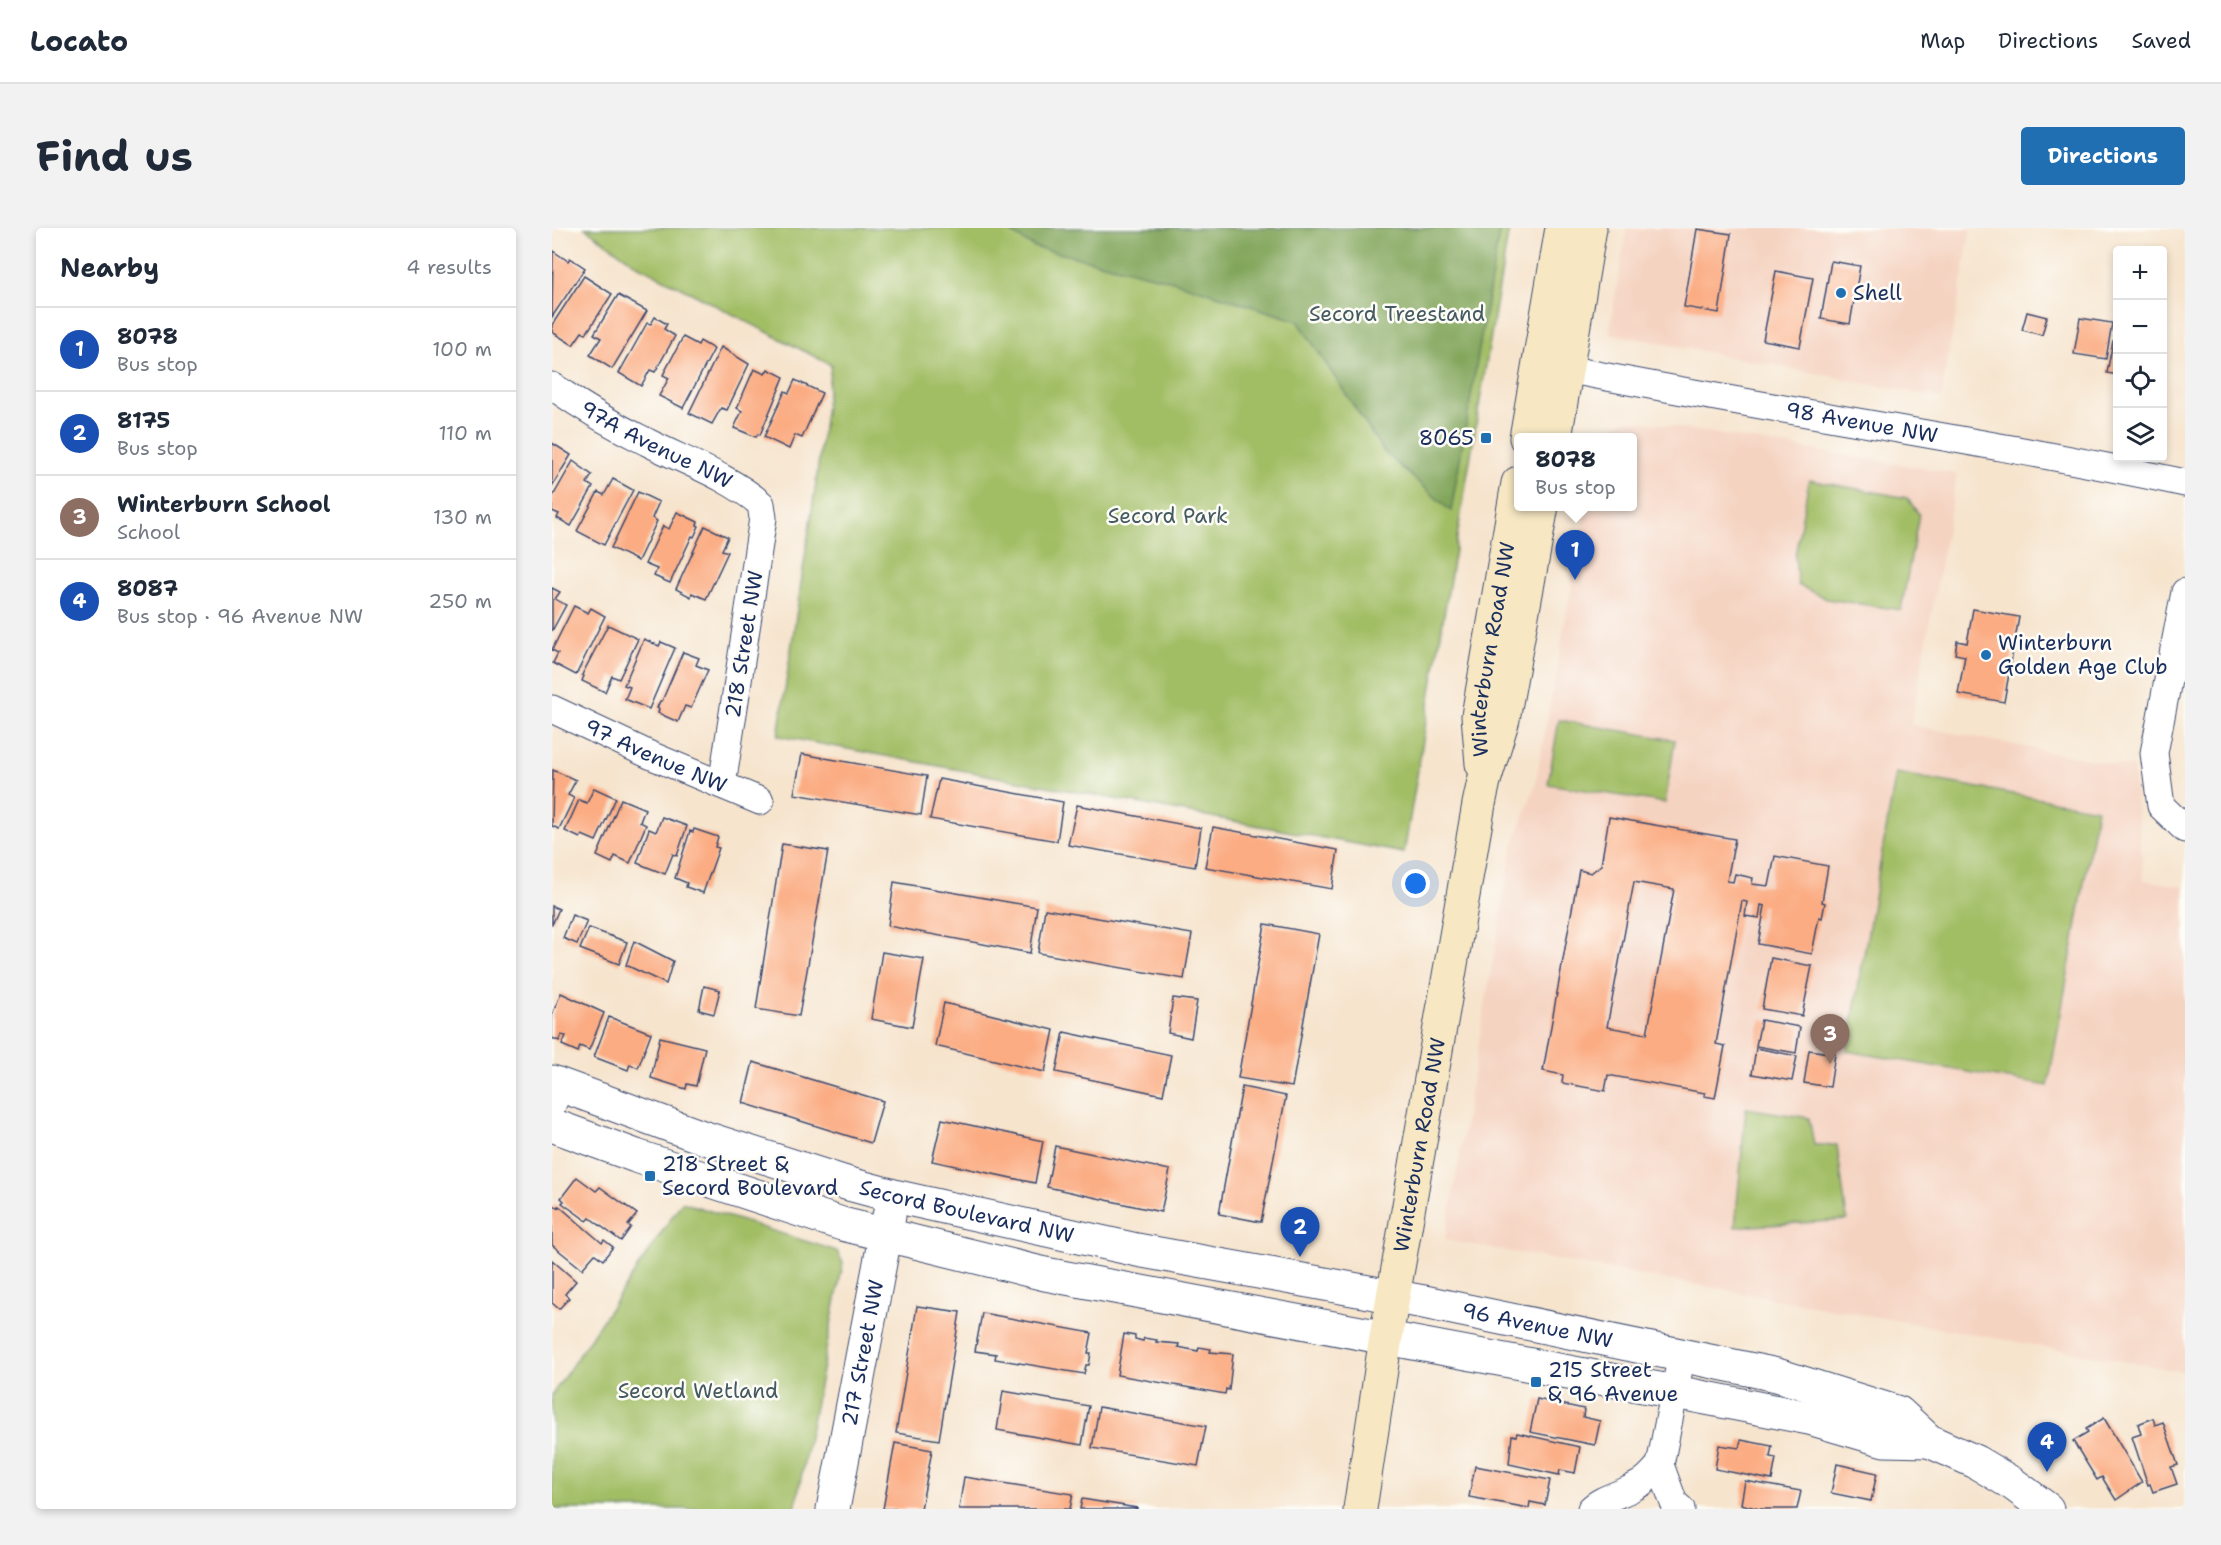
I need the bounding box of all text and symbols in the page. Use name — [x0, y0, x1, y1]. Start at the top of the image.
text: Locato — [30, 22, 128, 60]
text: Map — [1920, 27, 1965, 55]
text: Directions — [1998, 27, 2098, 55]
text: Saved — [2131, 27, 2191, 55]
button: Directions — [2021, 127, 2185, 185]
text: Find us — [36, 128, 193, 184]
map controls — [2113, 246, 2167, 462]
button: + — [2113, 246, 2167, 300]
text: Nearby — [60, 250, 159, 285]
text: 4 results — [406, 254, 492, 280]
place label: Shell — [1853, 279, 1902, 307]
marker: Shell — [1834, 286, 1848, 300]
park label: Secord Treestand — [1309, 300, 1485, 328]
button: − — [2113, 300, 2167, 354]
text: 8078 — [117, 322, 178, 351]
text: 1 — [75, 336, 84, 362]
text: 100 m — [432, 336, 492, 362]
text: Bus stop — [117, 351, 198, 377]
button: locate — [2113, 354, 2167, 408]
street label: 97A Avenue NW — [575, 394, 737, 495]
street label: 98 Avenue NW — [1784, 396, 1940, 450]
text: 8175 — [117, 406, 170, 435]
button: layers — [2113, 408, 2167, 462]
text: 2 — [73, 420, 87, 446]
text: 110 m — [438, 420, 492, 446]
place label: 8065 — [1419, 424, 1474, 452]
marker: 8065 — [1479, 431, 1493, 445]
popup — [1514, 433, 1637, 511]
text: Bus stop — [117, 435, 198, 461]
text: 8078 — [1535, 445, 1596, 474]
text: Bus stop — [1535, 474, 1616, 500]
text: Winterburn School — [117, 490, 330, 519]
park label: Secord Park — [1108, 502, 1228, 530]
text: 3 — [73, 504, 87, 530]
text: 130 m — [433, 504, 492, 530]
text: School — [117, 519, 180, 545]
pin: 1 — [1556, 530, 1594, 580]
street label: Winterburn Road NW — [1464, 540, 1522, 758]
street label: 218 Street NW — [719, 568, 769, 720]
text: 8087 — [117, 574, 178, 603]
text: 4 — [73, 588, 87, 614]
text: 250 m — [428, 588, 492, 614]
text: Bus stop · 96 Avenue NW — [117, 603, 363, 629]
place label: Winterburn Golden Age Club — [1998, 629, 2168, 681]
marker: Winterburn Golden Age Club — [1979, 648, 1993, 662]
street label: 97 Avenue NW — [580, 712, 731, 800]
your location — [1401, 869, 1430, 898]
pin: 3 — [1810, 1014, 1850, 1064]
street label: Winterburn Road NW — [1387, 1035, 1452, 1254]
place label: 218 Street & Secord Boulevard — [662, 1150, 838, 1202]
marker: 218 Street & Secord Boulevard — [643, 1169, 657, 1183]
street label: Secord Boulevard NW — [856, 1173, 1077, 1250]
pin: 2 — [1280, 1208, 1320, 1257]
street label: 217 Street NW — [835, 1277, 891, 1428]
street label: 96 Avenue NW — [1459, 1296, 1615, 1355]
place label: 215 Street & 96 Avenue — [1548, 1356, 1678, 1408]
marker: 215 Street & 96 Avenue — [1529, 1375, 1543, 1389]
park label: Secord Wetland — [618, 1377, 778, 1405]
pin: 4 — [2028, 1422, 2066, 1472]

